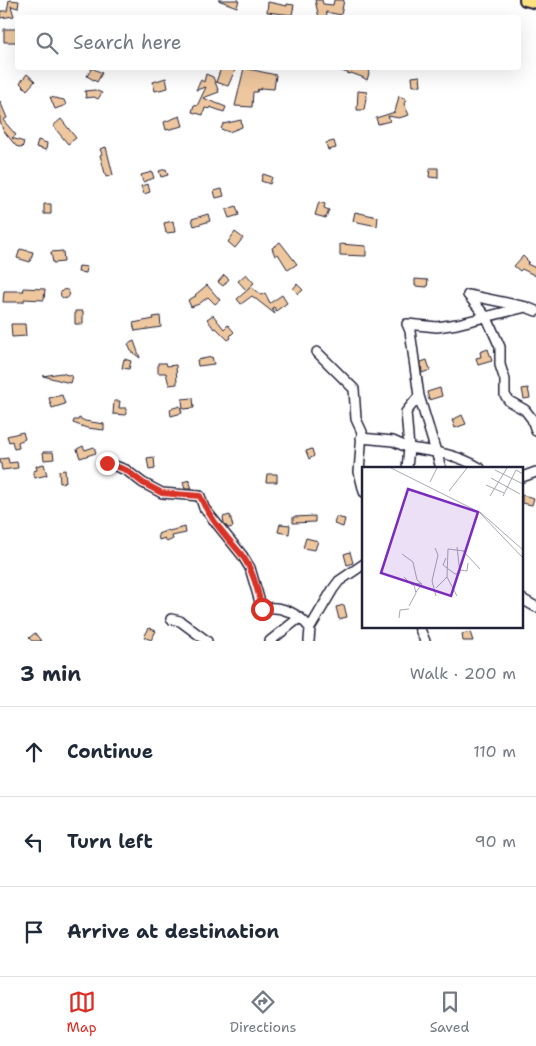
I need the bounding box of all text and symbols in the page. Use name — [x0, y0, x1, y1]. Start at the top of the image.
search box — [15, 15, 521, 70]
icon: search — [33, 29, 61, 57]
text: Search here — [73, 30, 182, 55]
route end — [96, 452, 119, 475]
inset map — [362, 467, 524, 628]
route start — [251, 598, 274, 621]
text: 3 min — [20, 660, 81, 688]
text: Walk · 200 m — [410, 663, 516, 684]
icon: ahead — [20, 738, 48, 766]
text: Continue — [67, 739, 153, 764]
text: 110 m — [473, 741, 516, 762]
icon: left — [20, 828, 48, 856]
text: Turn left — [67, 829, 153, 854]
text: 90 m — [475, 831, 516, 852]
icon: arrive — [20, 918, 48, 946]
text: Arrive at destination — [67, 919, 279, 944]
tab: Map — [67, 988, 97, 1036]
tab: Directions — [230, 988, 296, 1036]
tab: Saved — [430, 988, 469, 1036]

